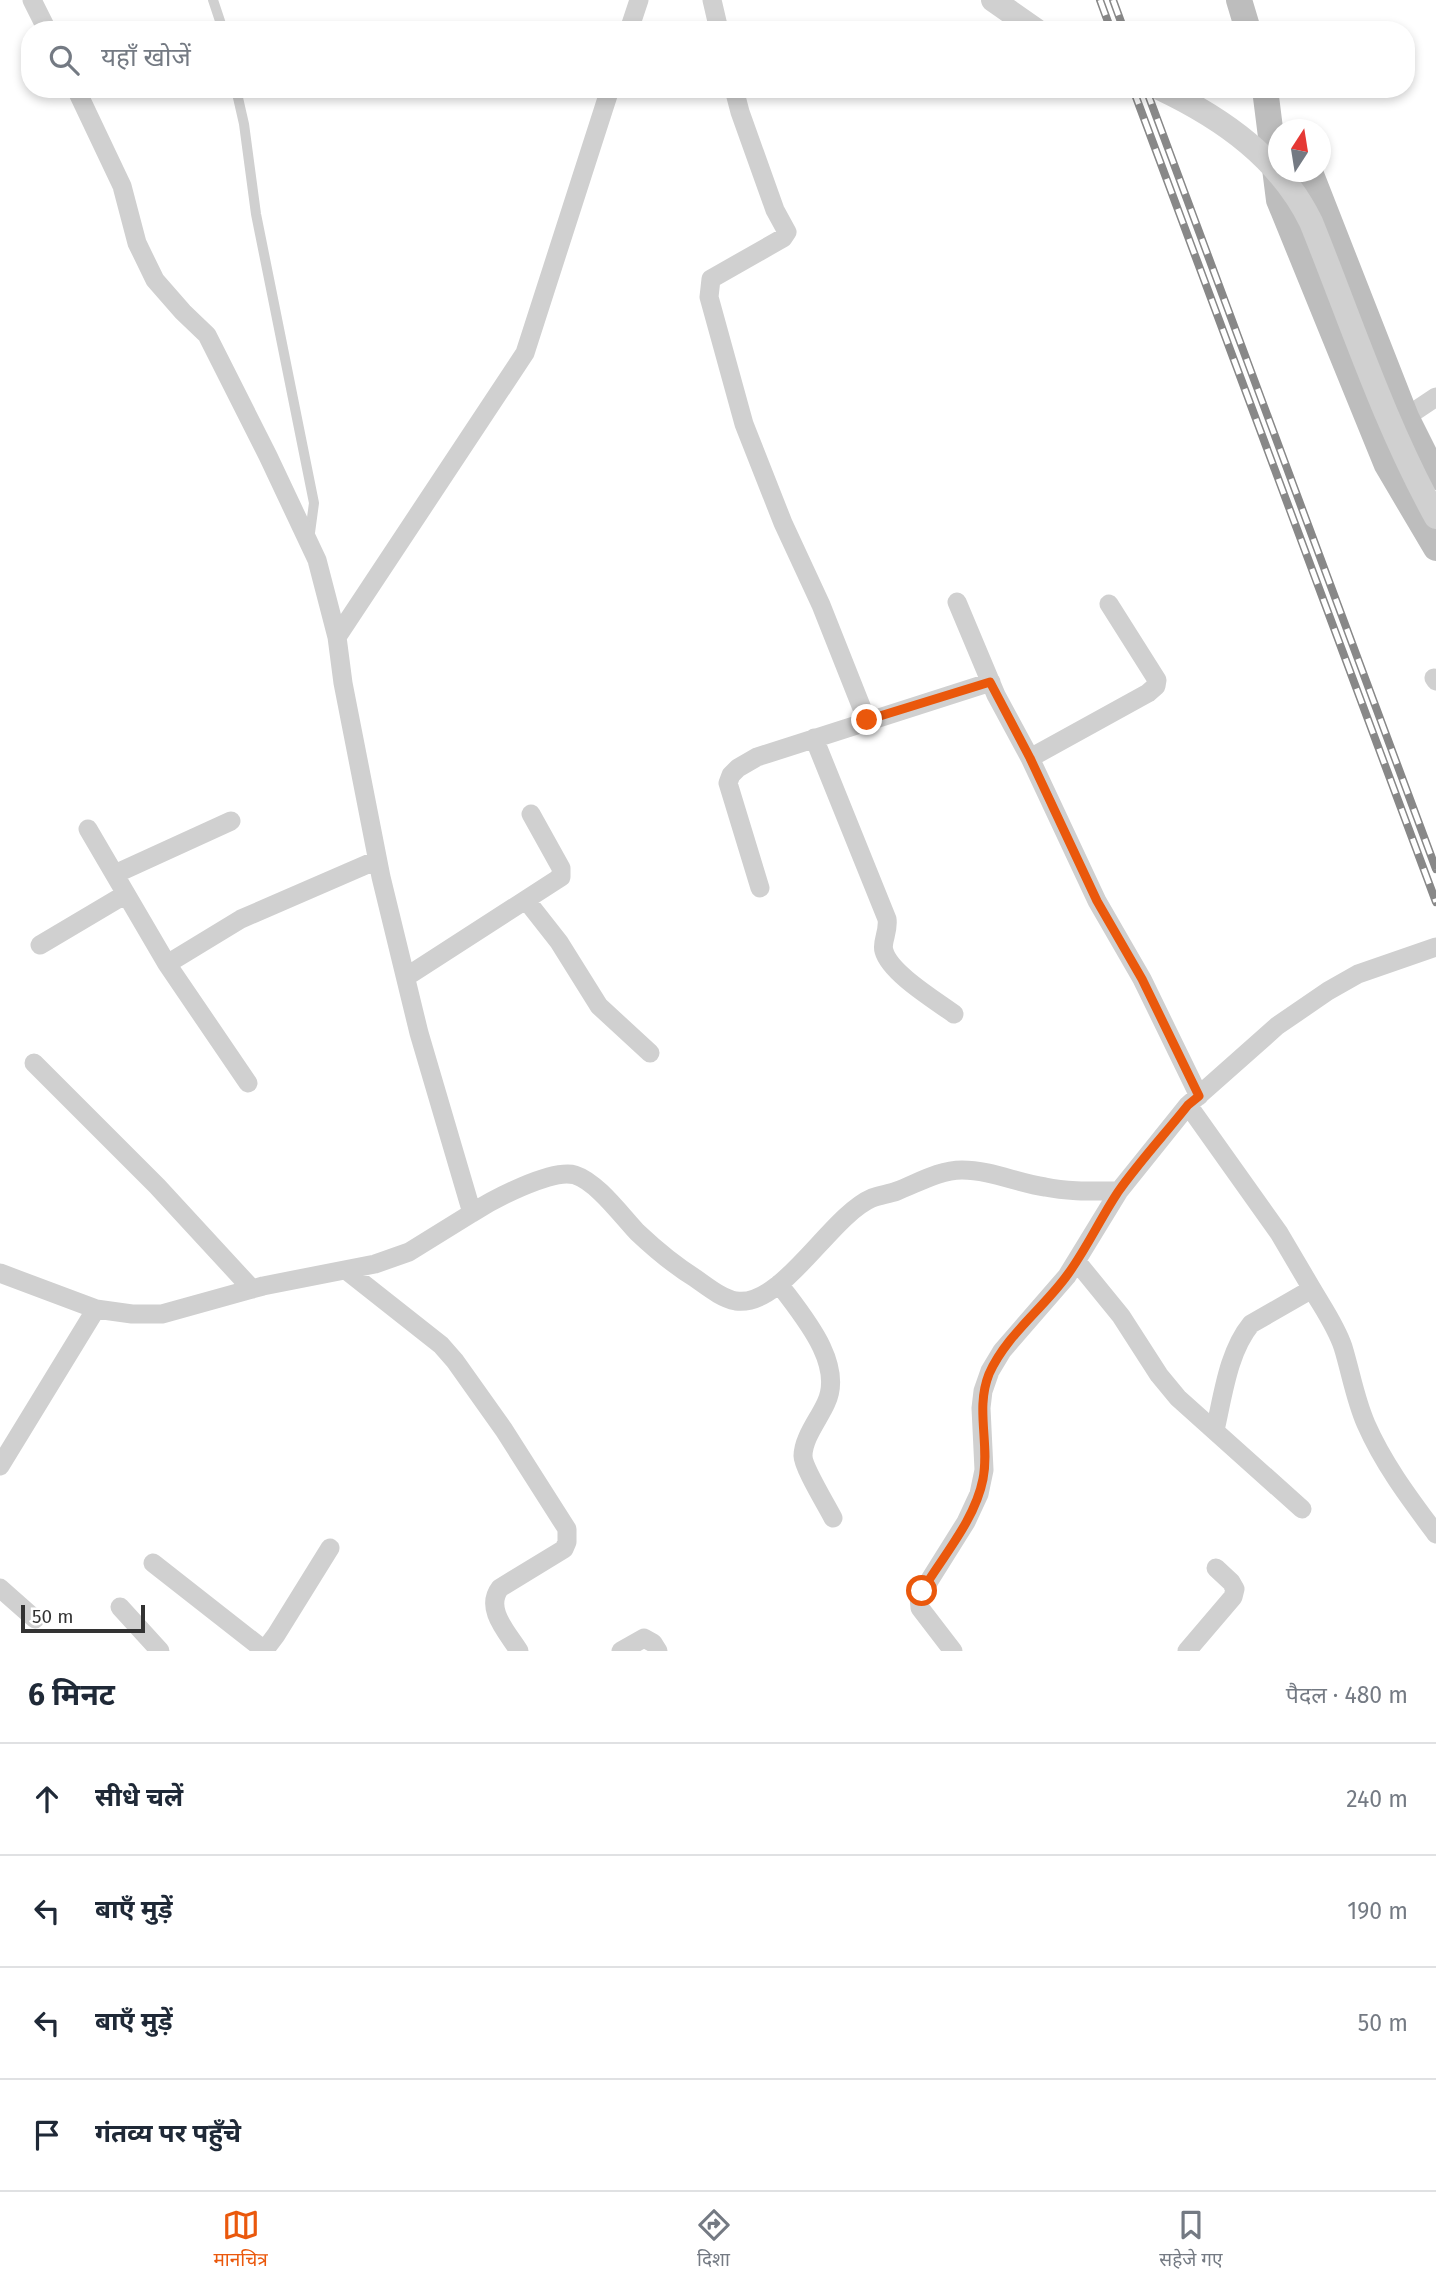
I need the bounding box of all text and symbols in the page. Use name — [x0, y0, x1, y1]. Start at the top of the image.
search box — [21, 21, 1415, 98]
icon: search — [45, 41, 83, 79]
text: यहाँ खोजें — [101, 42, 191, 73]
north arrow — [1268, 119, 1331, 182]
route end — [851, 704, 882, 735]
route start — [906, 1575, 937, 1606]
scale bar — [21, 1602, 145, 1634]
text: 50 m — [32, 1605, 73, 1628]
text: 6 मिनट — [28, 1677, 115, 1713]
text: पैदल · 480 m — [1286, 1681, 1408, 1709]
icon: ahead — [28, 1780, 66, 1818]
text: सीधे चलें — [95, 1782, 183, 1813]
text: 240 m — [1346, 1785, 1408, 1813]
icon: left — [28, 1892, 66, 1930]
text: बाएँ मुड़ें — [95, 1894, 172, 1925]
text: 190 m — [1347, 1897, 1408, 1925]
icon: left — [28, 2004, 66, 2042]
text: बाएँ मुड़ें — [95, 2006, 172, 2037]
text: 50 m — [1358, 2009, 1408, 2037]
icon: arrive — [28, 2116, 66, 2154]
text: गंतव्य पर पहुँचे — [95, 2118, 241, 2149]
tab: मानचित्र — [213, 2206, 268, 2274]
tab: दिशा — [695, 2206, 733, 2274]
tab: सहेजे गए — [1159, 2206, 1223, 2274]

